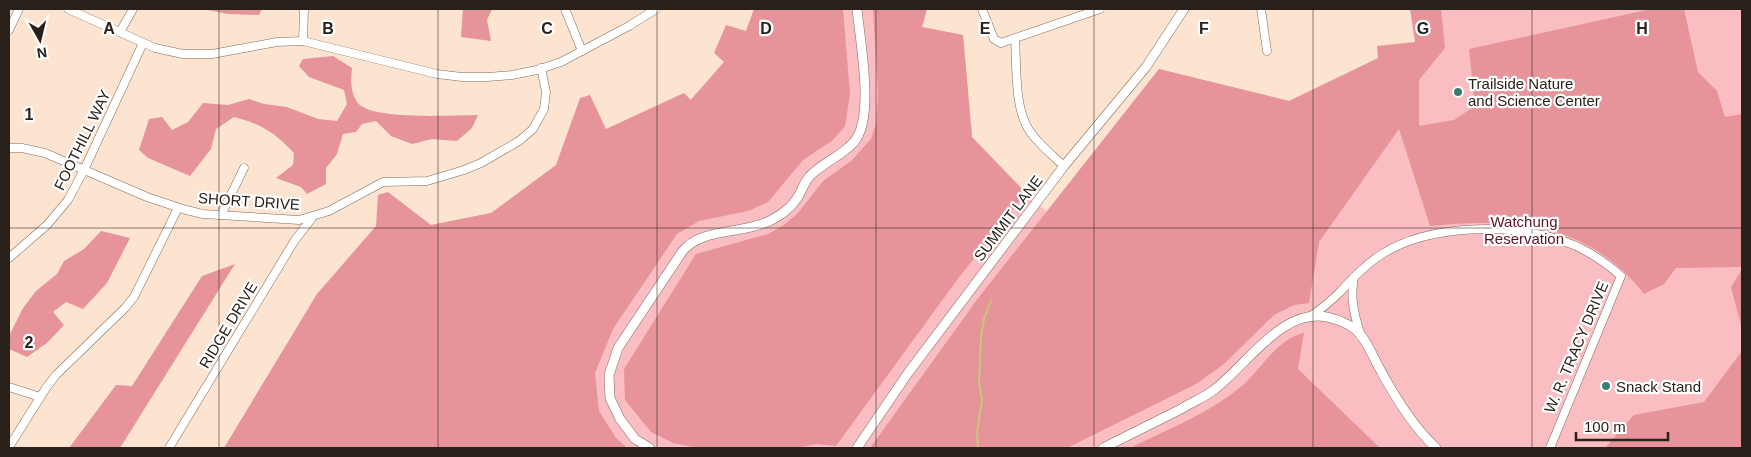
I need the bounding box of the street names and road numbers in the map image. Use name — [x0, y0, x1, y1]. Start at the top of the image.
street label: FOOTHILL WAY — [50, 87, 114, 193]
street label: SUMMIT LANE — [970, 172, 1046, 264]
street label: SHORT DRIVE — [198, 189, 300, 213]
street label: RIDGE DRIVE — [196, 279, 260, 371]
street label: W. R. TRACY DRIVE — [1541, 279, 1611, 415]

